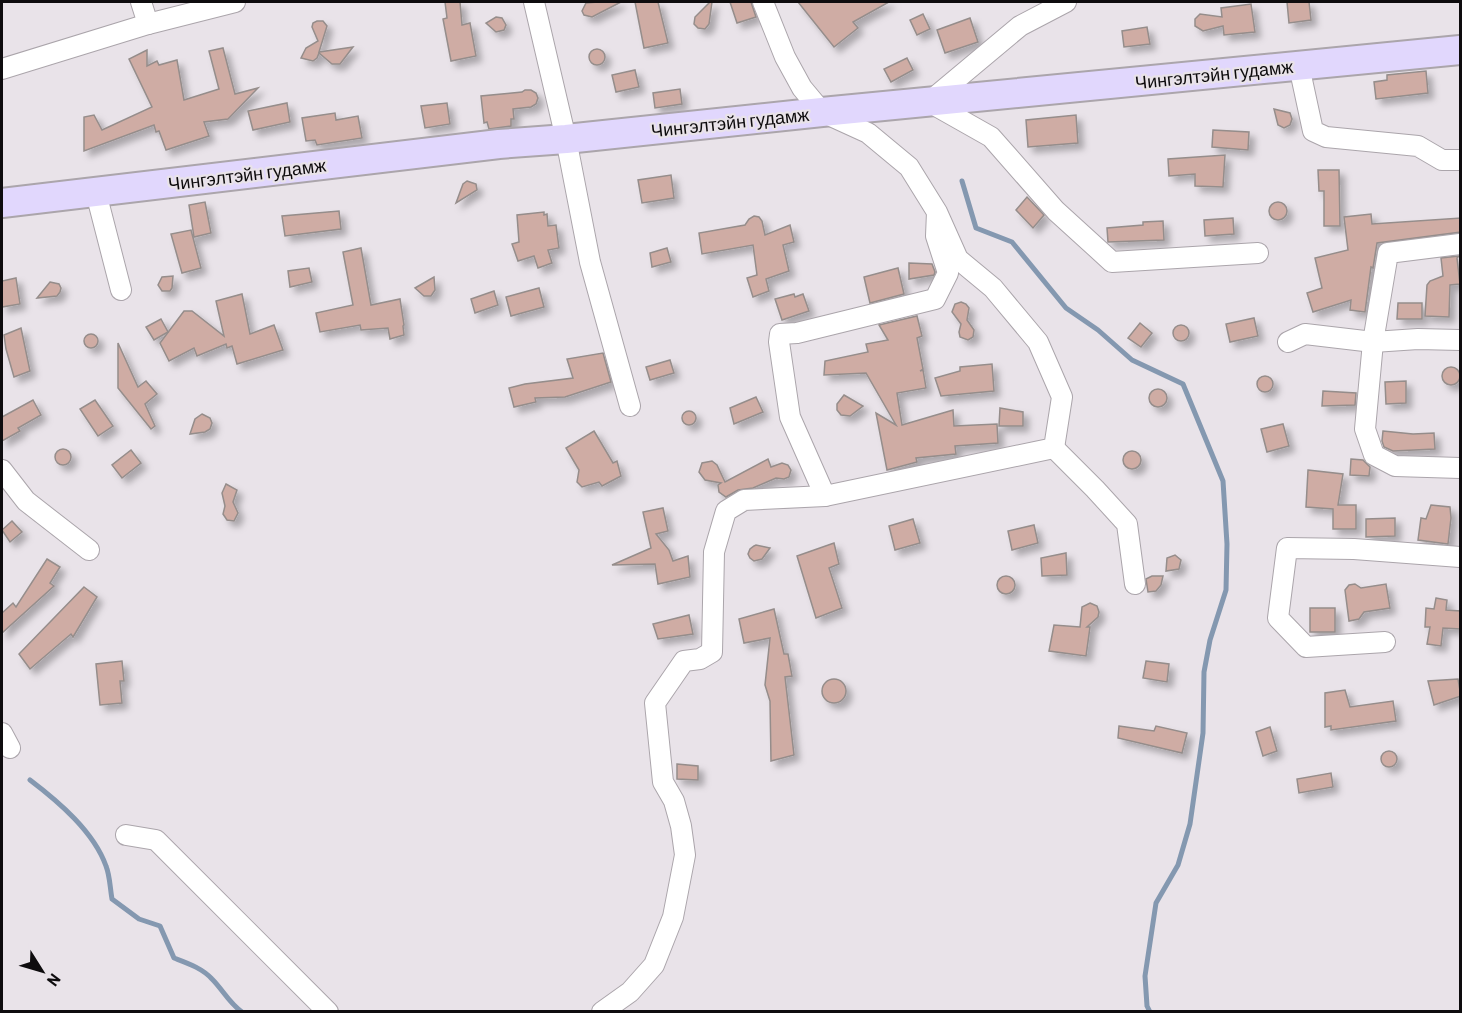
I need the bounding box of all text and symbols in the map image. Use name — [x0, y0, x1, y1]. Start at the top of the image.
street label: Чингэлтэйн гудамж — [1134, 55, 1294, 93]
street label: Чингэлтэйн гудамж — [650, 103, 810, 141]
street label: Чингэлтэйн гудамж — [167, 153, 327, 195]
north arrow — [12, 941, 72, 1001]
text: N — [44, 970, 65, 990]

